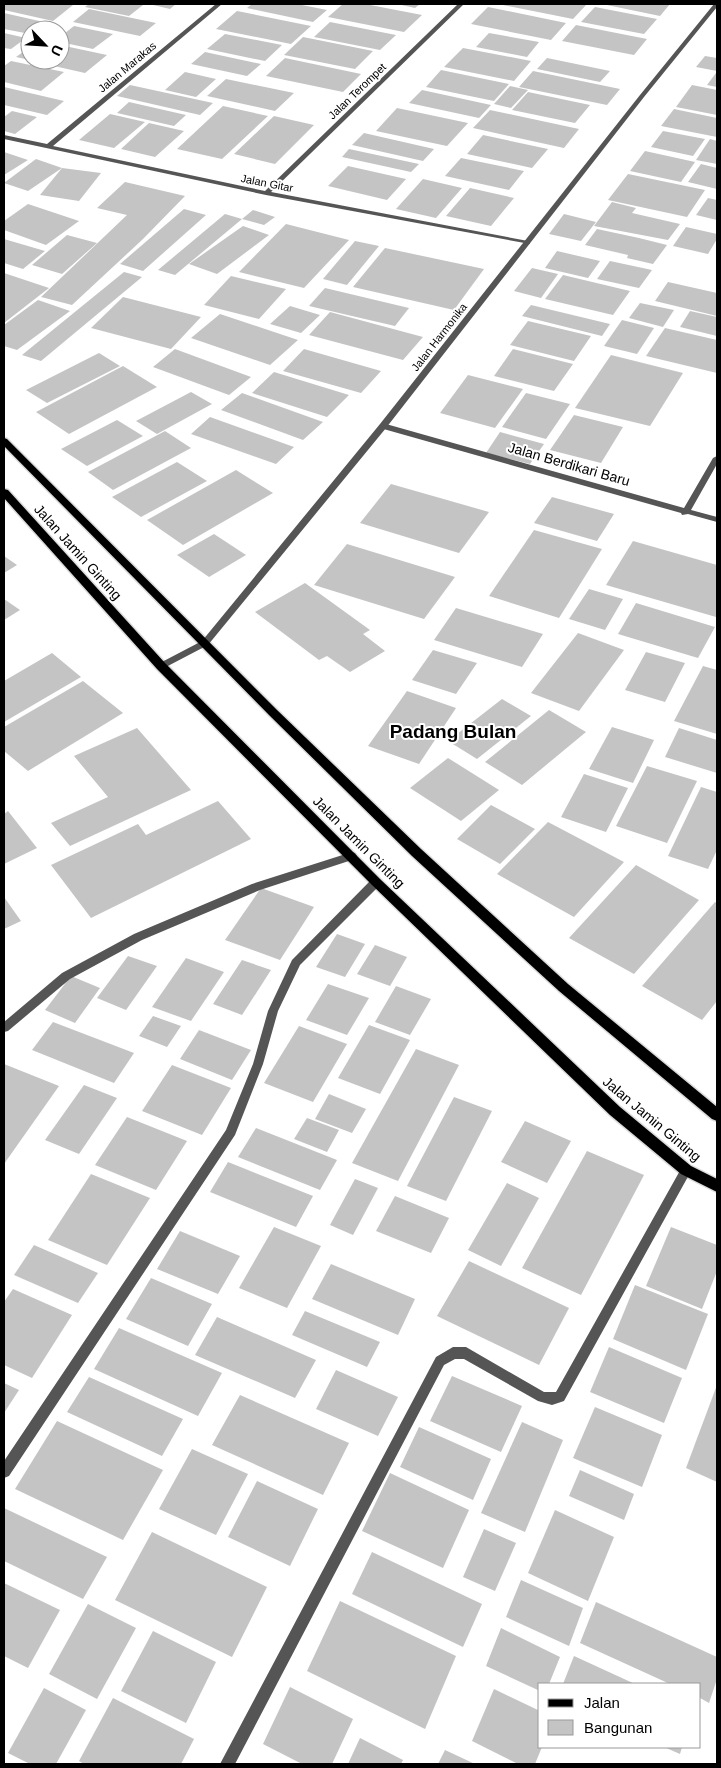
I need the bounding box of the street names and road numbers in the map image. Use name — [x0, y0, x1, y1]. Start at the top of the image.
street label: Jalan Marakas — [96, 39, 159, 95]
street label: Jalan Terompet — [326, 61, 388, 121]
street label: Jalan Gitar — [240, 172, 295, 194]
street label: Jalan Harmonika — [409, 300, 470, 373]
street label: Jalan Berdikari Baru — [506, 439, 632, 489]
street label: Jalan Jamin Ginting — [31, 501, 125, 603]
street label: Jalan Jamin Ginting — [310, 793, 408, 891]
street label: Jalan Jamin Ginting — [600, 1073, 704, 1165]

